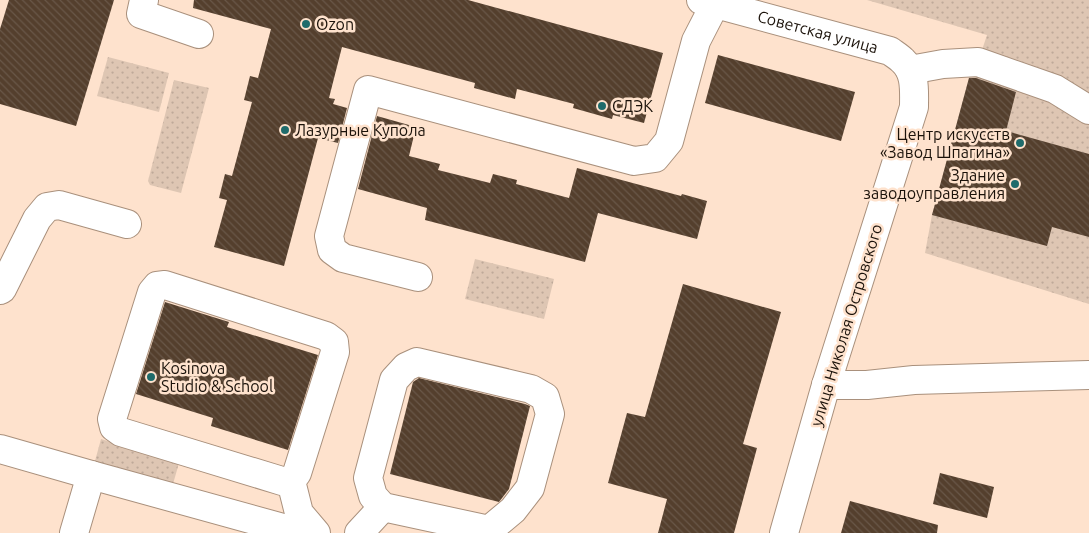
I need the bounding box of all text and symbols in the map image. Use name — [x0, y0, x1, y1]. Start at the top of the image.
street label: Советская улица — [756, 7, 880, 56]
place label: Ozon — [316, 15, 354, 33]
marker: Ozon — [300, 18, 312, 30]
place label: СДЭК — [612, 97, 653, 115]
marker: СДЭК — [596, 100, 608, 112]
place label: Лазурные Купола — [295, 121, 426, 139]
marker: Лазурные Купола — [279, 124, 291, 136]
place label: Центр искусств «Завод Шпагина» — [880, 125, 1010, 161]
marker: Центр искусств «Завод Шпагина» — [1014, 137, 1026, 149]
place label: Здание заводоуправления — [863, 166, 1005, 202]
marker: Здание заводоуправления — [1009, 178, 1021, 190]
street label: улица Николая Островского — [807, 222, 885, 428]
place label: Kosinova Studio & School — [161, 359, 273, 395]
marker: Kosinova Studio & School — [145, 371, 157, 383]

